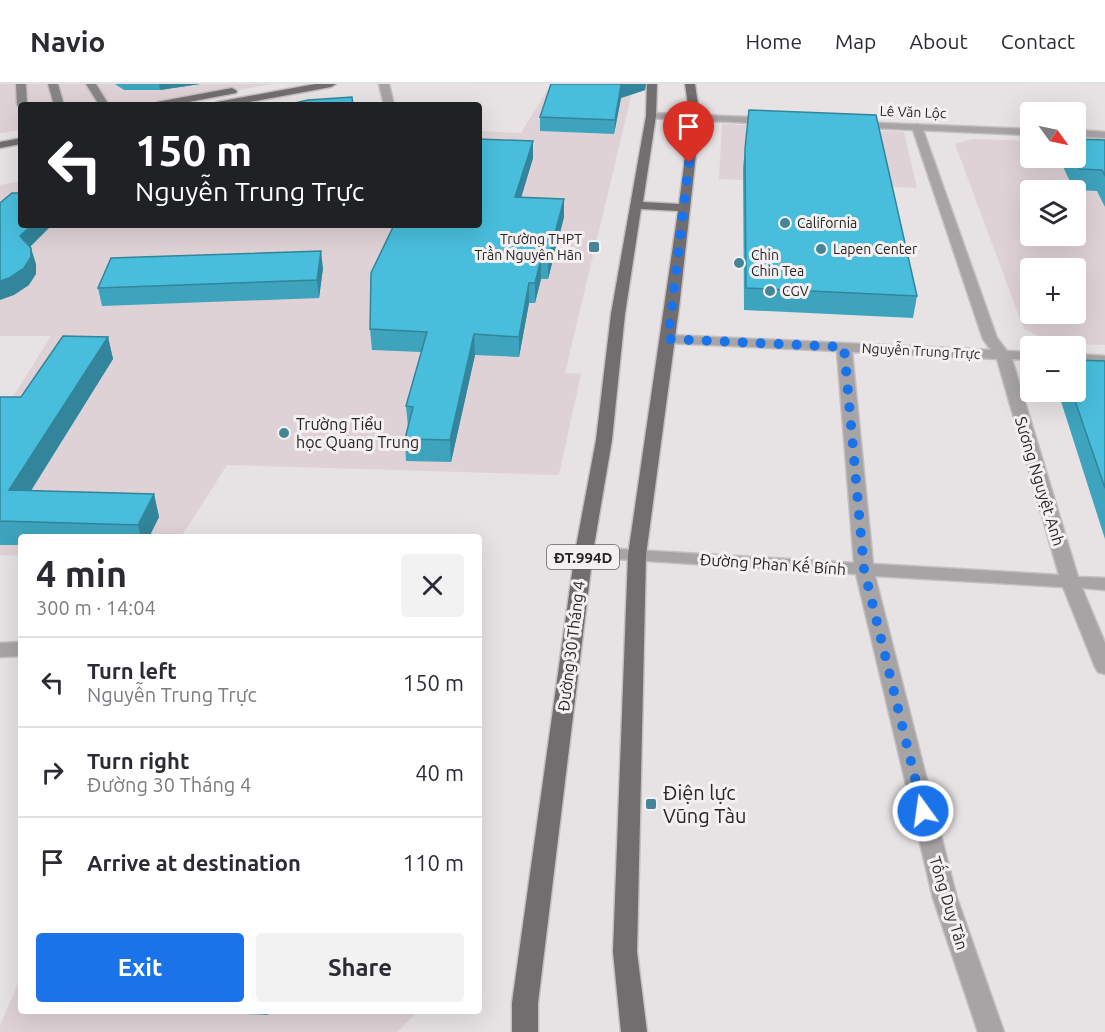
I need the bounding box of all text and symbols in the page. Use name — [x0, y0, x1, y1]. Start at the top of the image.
text: Navio — [30, 26, 105, 57]
text: Home — [745, 29, 802, 53]
text: Map — [835, 29, 876, 53]
text: About — [909, 29, 968, 53]
text: Contact — [1001, 29, 1075, 53]
pin — [663, 101, 714, 163]
north arrow — [1020, 102, 1086, 168]
map controls — [1020, 102, 1086, 402]
street label: Lê Văn Lộc — [879, 103, 947, 121]
icon: arrive — [672, 110, 705, 143]
icon: left — [36, 126, 114, 204]
text: 150 m — [135, 127, 252, 174]
text: Nguyễn Trung Trực — [135, 176, 364, 206]
button: layers — [1020, 180, 1086, 246]
place label: California — [797, 215, 857, 231]
marker: California — [778, 216, 792, 230]
place label: Trường THPT Trần Nguyên Hãn — [474, 231, 582, 263]
marker: Trường THPT Trần Nguyên Hãn — [587, 240, 601, 254]
place label: Lapen Center — [833, 241, 918, 257]
marker: Lapen Center — [814, 242, 828, 256]
place label: Chin Chin Tea — [751, 247, 804, 279]
marker: Chin Chin Tea — [732, 256, 746, 270]
button: + — [1020, 258, 1086, 324]
place label: CGV — [782, 283, 809, 299]
marker: CGV — [763, 284, 777, 298]
button: − — [1020, 336, 1086, 402]
street label: Nguyễn Trung Trực — [861, 337, 981, 362]
street label: Sương Nguyệt Anh — [1012, 414, 1068, 548]
place label: Trường Tiểu học Quang Trung — [296, 415, 419, 451]
marker: Trường Tiểu học Quang Trung — [277, 426, 291, 440]
road number: ĐT.994D — [547, 545, 619, 569]
street label: Đường Phan Kế Bính — [699, 547, 847, 578]
text: 4 min — [36, 553, 127, 594]
button: close — [401, 554, 464, 617]
street label: Đường 30 Tháng 4 — [554, 580, 588, 712]
text: 300 m · 14:04 — [36, 596, 156, 619]
text: Turn left — [87, 658, 177, 683]
icon: left — [36, 666, 69, 699]
text: 150 m — [403, 670, 464, 695]
text: Nguyễn Trung Trực — [87, 683, 257, 706]
text: Turn right — [87, 748, 189, 773]
icon: right — [36, 756, 69, 789]
text: 40 m — [415, 760, 464, 785]
text: Đường 30 Tháng 4 — [87, 773, 251, 796]
position arrow — [891, 779, 955, 843]
place label: Điện lực Vũng Tàu — [663, 781, 746, 827]
marker: Điện lực Vũng Tàu — [644, 797, 658, 811]
icon: arrive — [36, 846, 69, 879]
text: Arrive at destination — [87, 850, 301, 875]
text: 110 m — [403, 850, 464, 875]
street label: Tống Duy Tân — [926, 853, 975, 952]
button: Exit — [36, 933, 244, 1002]
button: Share — [256, 933, 464, 1002]

